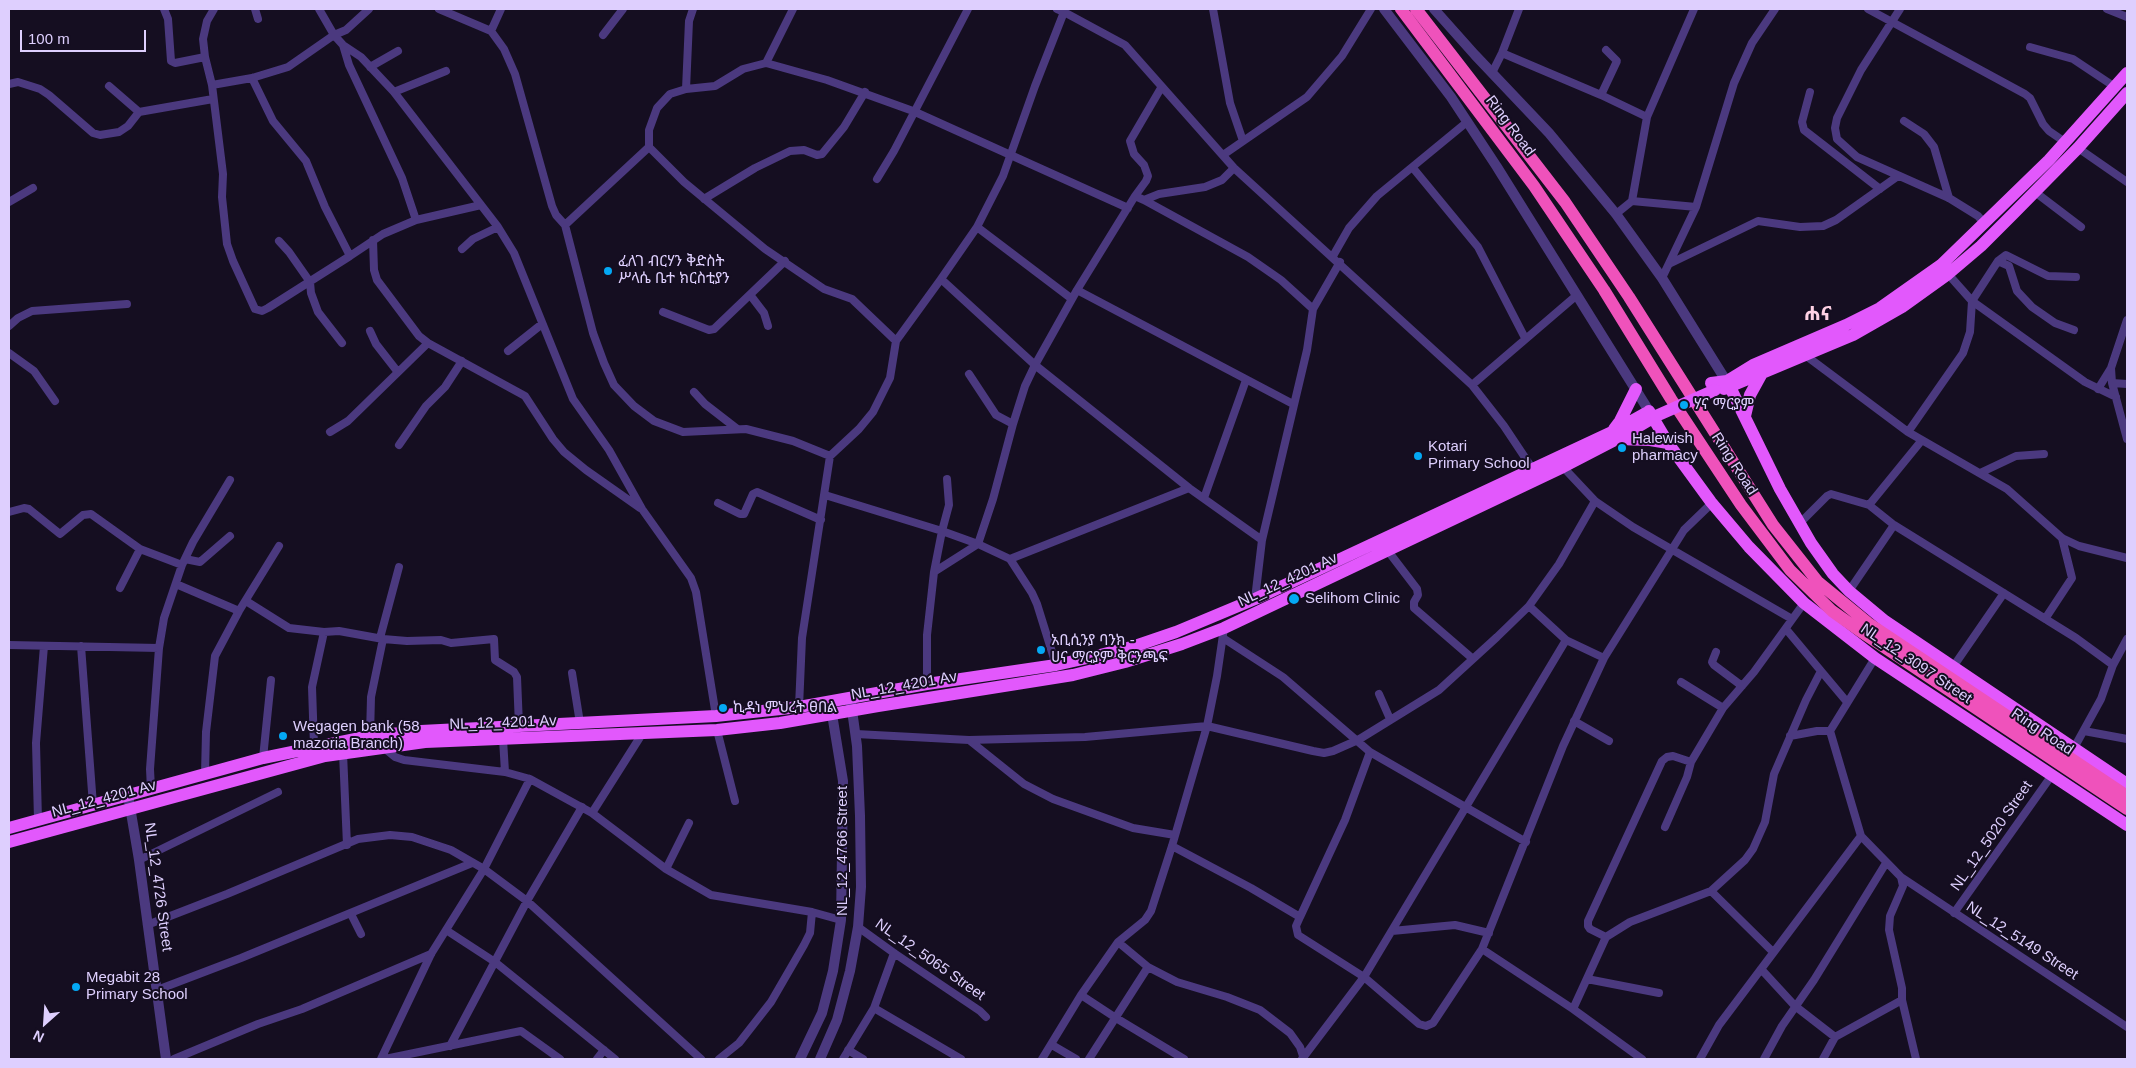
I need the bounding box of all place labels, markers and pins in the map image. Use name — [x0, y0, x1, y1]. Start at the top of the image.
place label: ፈለገ ብርሃን ቅድስት ሥላሴ ቤተ ክርስቲያን — [618, 253, 729, 288]
marker: ፈለገ ብርሃን ቅድስት ሥላሴ ቤተ ክርስቲያን — [602, 265, 614, 277]
place label: ሃና ማርያም — [1694, 396, 1754, 414]
marker: ሃና ማርያም — [1678, 399, 1690, 411]
place label: Halewish pharmacy — [1632, 430, 1698, 465]
place label: Kotari Primary School — [1428, 438, 1530, 473]
marker: Halewish pharmacy — [1616, 442, 1628, 454]
marker: Kotari Primary School — [1412, 450, 1424, 462]
place label: Selihom Clinic — [1305, 590, 1400, 608]
marker: Selihom Clinic — [1287, 592, 1301, 606]
place label: አቢሲንያ ባንክ - ሀና ማርያም ቅርንጫፍ — [1051, 632, 1168, 667]
marker: አቢሲንያ ባንክ - ሀና ማርያም ቅርንጫፍ — [1035, 644, 1047, 656]
place label: ኪዳነ ምህረት ፀበል — [733, 699, 837, 717]
marker: ኪዳነ ምህረት ፀበል — [717, 702, 729, 714]
place label: Wegagen bank (58 mazoria Branch) — [293, 718, 419, 753]
marker: Wegagen bank (58 mazoria Branch) — [277, 730, 289, 742]
place label: Megabit 28 Primary School — [86, 969, 188, 1004]
marker: Megabit 28 Primary School — [70, 981, 82, 993]

